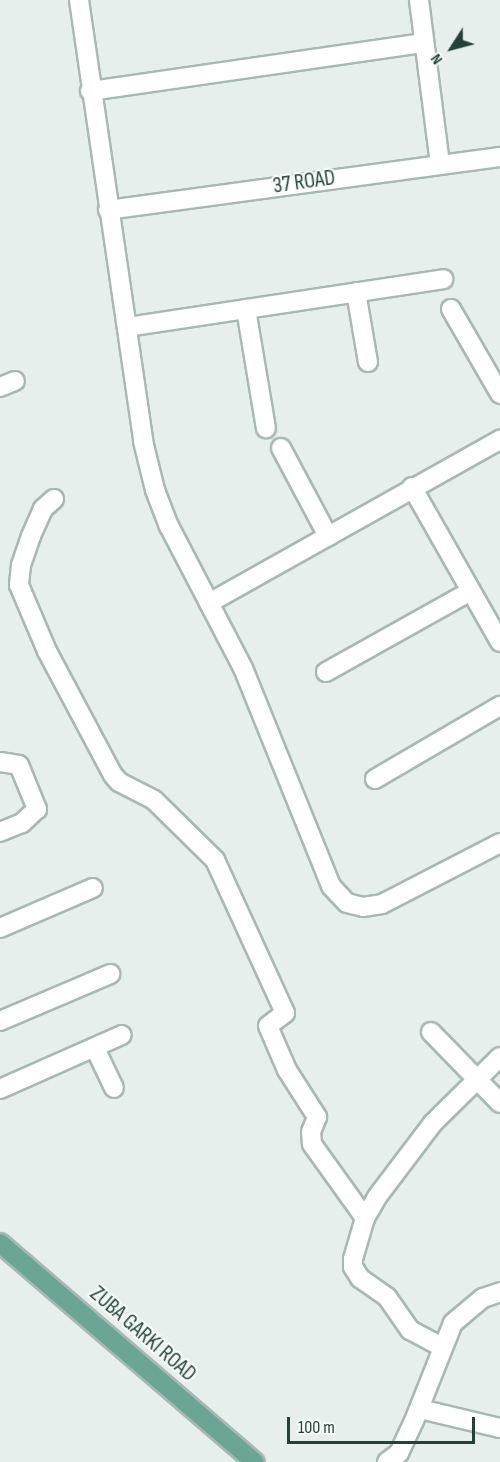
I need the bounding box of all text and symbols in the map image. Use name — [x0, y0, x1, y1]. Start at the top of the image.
north arrow — [422, 18, 482, 78]
text: N — [427, 50, 447, 68]
street label: 37 ROAD — [271, 165, 337, 199]
street label: ZUBA GARKI ROAD — [85, 1281, 201, 1387]
scale bar — [290, 1405, 478, 1443]
text: 100 m — [298, 1417, 335, 1438]

